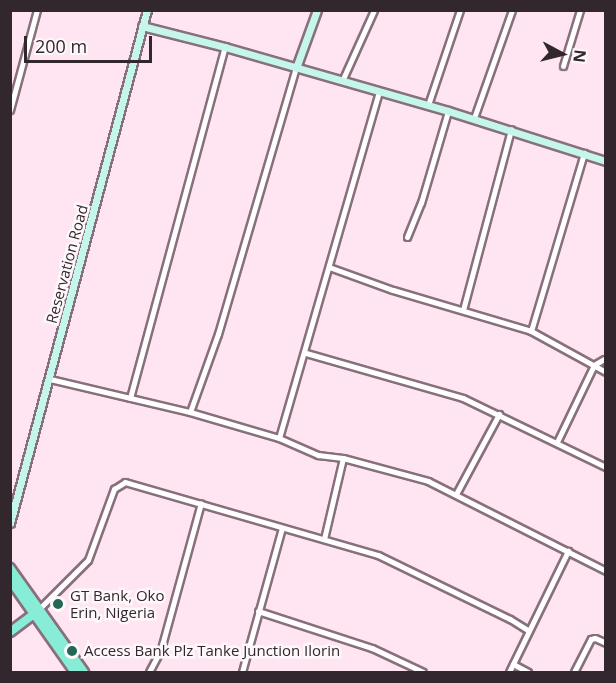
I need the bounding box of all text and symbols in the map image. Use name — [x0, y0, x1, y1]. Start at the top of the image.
scale bar — [27, 24, 154, 62]
north arrow — [532, 24, 592, 84]
text: 200 m — [35, 34, 87, 58]
text: N — [568, 48, 592, 64]
street label: Reservation Road — [42, 203, 92, 325]
place label: GT Bank, Oko Erin, Nigeria — [70, 586, 165, 621]
marker: GT Bank, Oko Erin, Nigeria — [51, 597, 65, 611]
place label: Access Bank Plz Tanke Junction Ilorin — [84, 642, 340, 660]
marker: Access Bank Plz Tanke Junction Ilorin — [65, 644, 79, 658]

